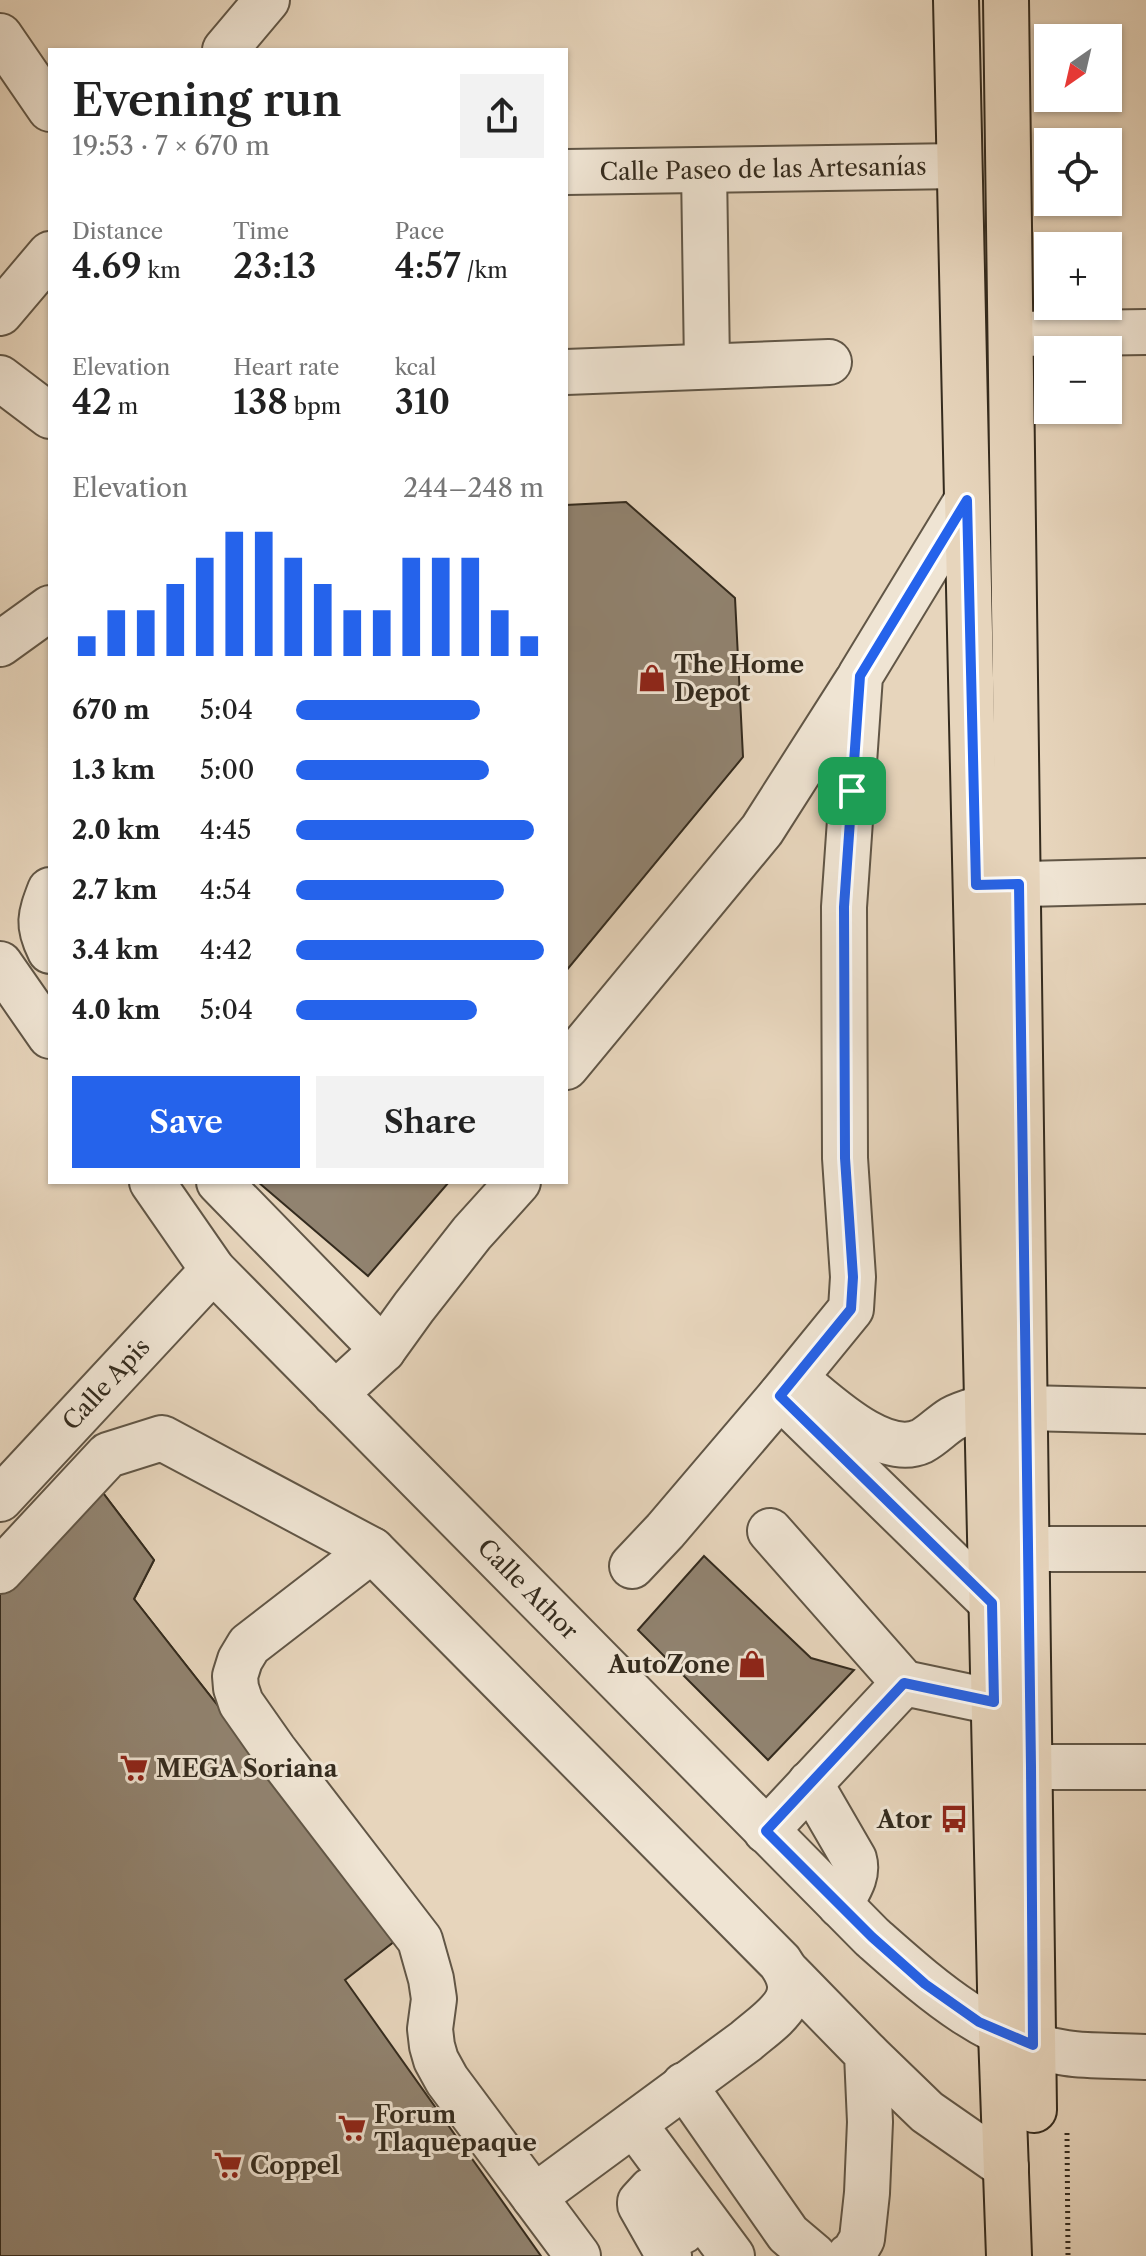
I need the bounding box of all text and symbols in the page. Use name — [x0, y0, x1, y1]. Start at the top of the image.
north arrow — [1034, 24, 1122, 112]
map controls — [1034, 24, 1122, 424]
text: Evening run — [72, 73, 342, 127]
button: share — [460, 74, 544, 158]
button: locate — [1034, 128, 1122, 216]
text: 19:53 · 7 × 670 m — [72, 130, 270, 162]
street label: Calle Paseo de las Artesanías — [599, 152, 927, 186]
text: Distance — [72, 218, 163, 245]
text: Time — [233, 218, 289, 245]
text: Pace — [395, 218, 444, 245]
button: + — [1034, 232, 1122, 320]
text: 4.69 — [72, 245, 142, 287]
text: 23:13 — [233, 245, 316, 287]
text: 4:57 — [395, 245, 461, 287]
text: km — [142, 257, 181, 284]
text: /km — [461, 257, 508, 284]
button: − — [1034, 336, 1122, 424]
text: Elevation — [72, 354, 170, 381]
text: Heart rate — [233, 354, 339, 381]
text: kcal — [395, 354, 436, 381]
text: 42 — [72, 381, 112, 423]
text: 138 — [233, 381, 288, 423]
text: 310 — [395, 381, 450, 423]
text: m — [112, 393, 138, 420]
text: bpm — [288, 393, 341, 420]
text: Elevation — [72, 472, 188, 504]
text: 244–248 m — [403, 472, 544, 504]
place label: The Home Depot — [674, 650, 804, 707]
shop icon: The Home Depot — [637, 663, 667, 693]
text: 670 m — [72, 694, 150, 726]
text: 5:04 — [200, 694, 253, 726]
text: 1.3 km — [72, 754, 155, 786]
text: 5:00 — [200, 754, 254, 786]
pin — [818, 757, 886, 825]
icon: arrive — [830, 769, 874, 813]
text: 2.0 km — [72, 814, 160, 846]
text: 4:45 — [200, 814, 251, 846]
text: 2.7 km — [72, 874, 157, 906]
text: 4:54 — [200, 874, 251, 906]
text: 3.4 km — [72, 934, 159, 966]
text: 4:42 — [200, 934, 252, 966]
text: 4.0 km — [72, 994, 160, 1026]
text: 5:04 — [200, 994, 253, 1026]
button: Save — [72, 1076, 300, 1168]
button: Share — [316, 1076, 544, 1168]
street label: Calle Apis — [56, 1332, 156, 1436]
street label: Calle Athor — [472, 1533, 584, 1645]
shop icon: AutoZone — [737, 1649, 767, 1679]
place label: AutoZone — [607, 1650, 730, 1679]
supermarket icon: MEGA Soriana — [119, 1753, 149, 1783]
place label: MEGA Soriana — [156, 1754, 339, 1783]
bus stop icon: Ator — [939, 1804, 969, 1834]
place label: Ator — [876, 1805, 932, 1834]
place label: Forum Tlaquepaque — [374, 2100, 537, 2157]
supermarket icon: Forum Tlaquepaque — [337, 2113, 367, 2143]
supermarket icon: Coppel — [213, 2150, 243, 2180]
place label: Coppel — [250, 2151, 340, 2180]

